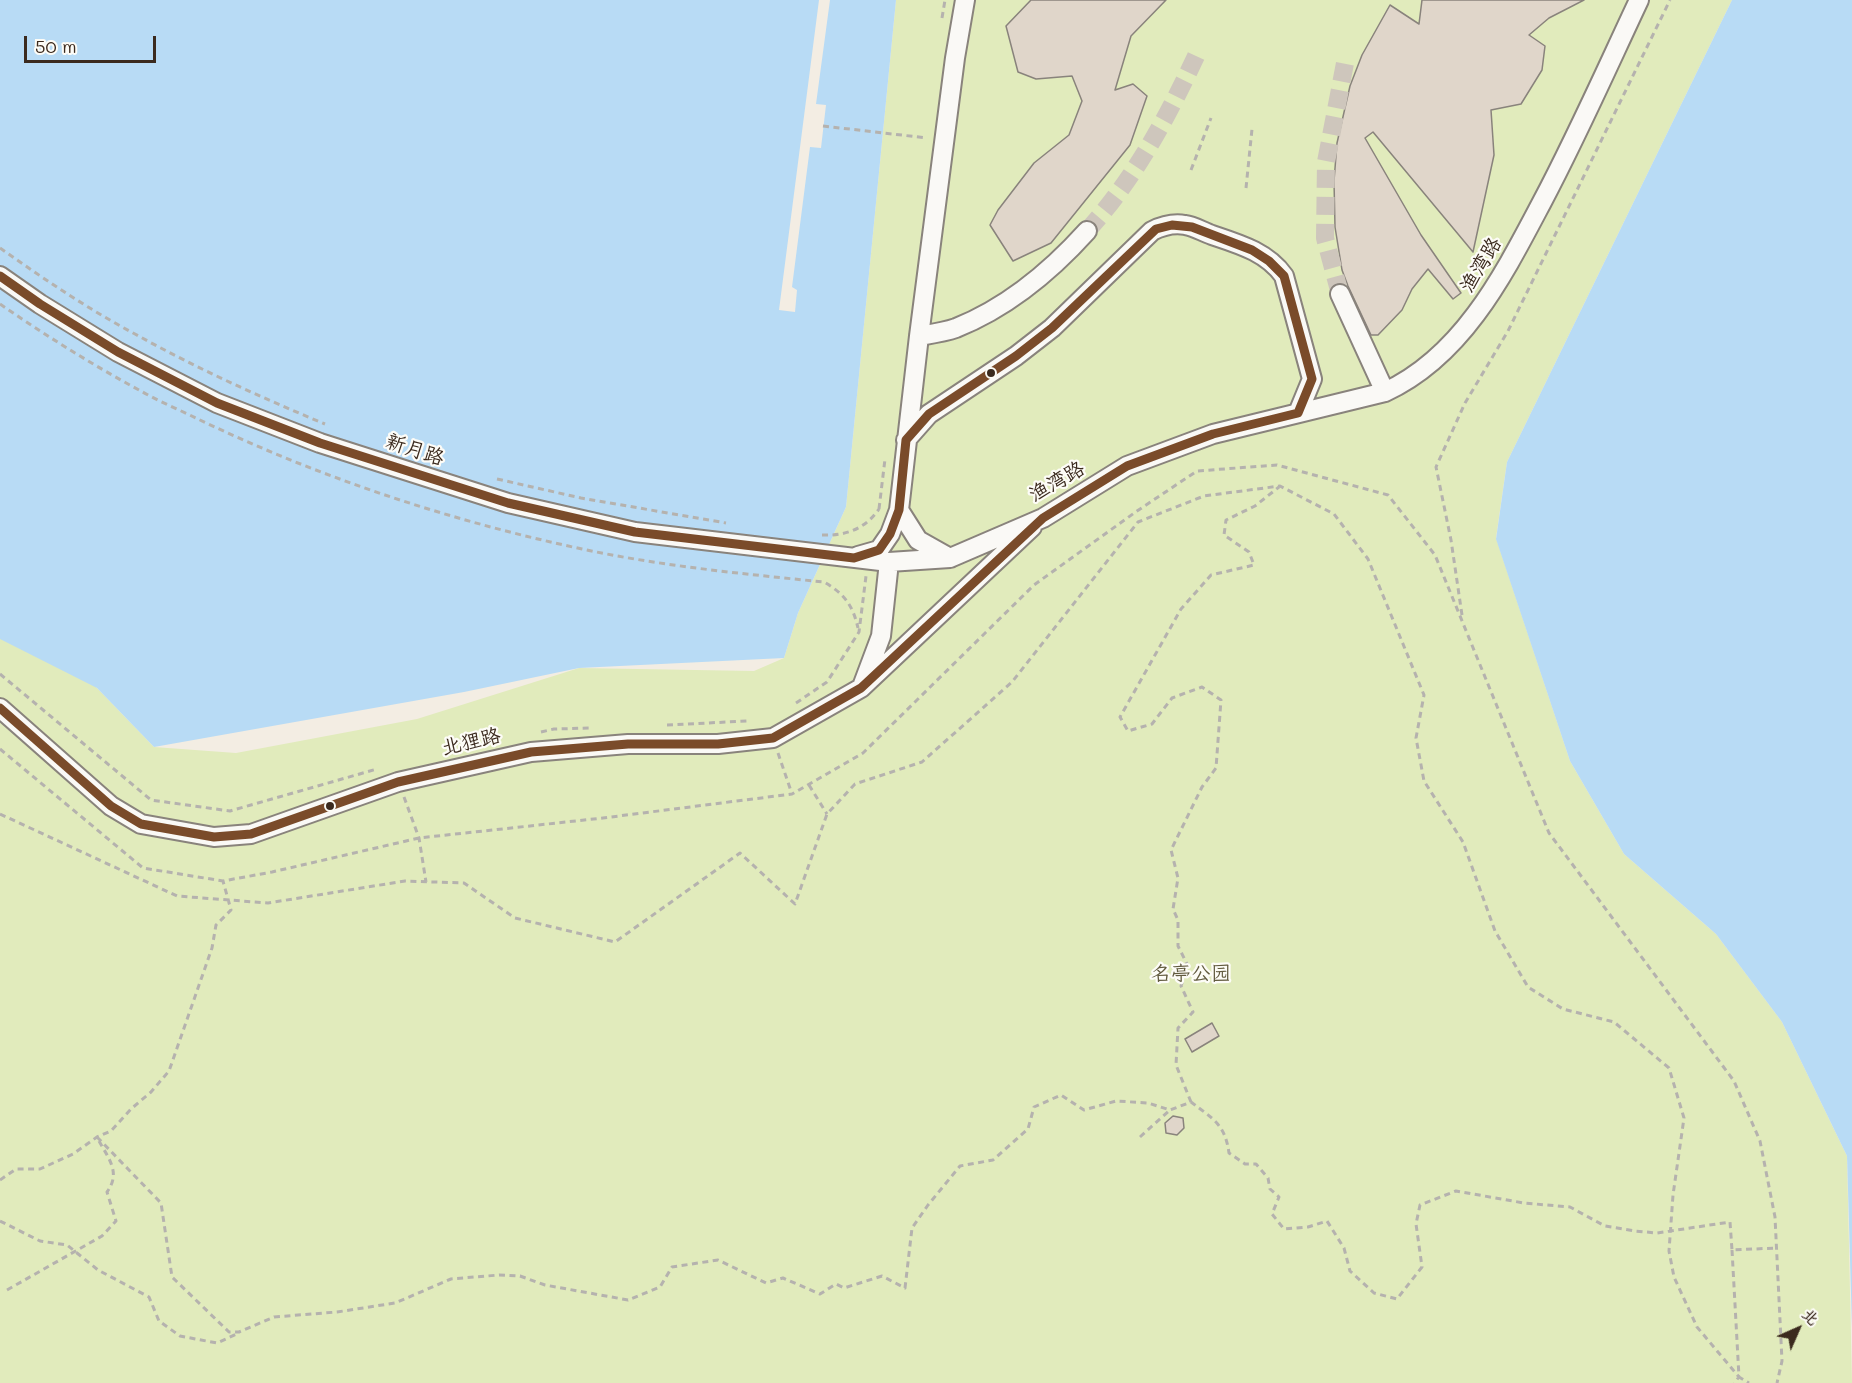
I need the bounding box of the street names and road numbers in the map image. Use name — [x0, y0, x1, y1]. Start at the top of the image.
street label: 渔湾路 — [1455, 233, 1507, 297]
street label: 新月路 — [383, 429, 447, 471]
street label: 渔湾路 — [1025, 457, 1089, 507]
street label: 北狸路 — [439, 724, 503, 760]

